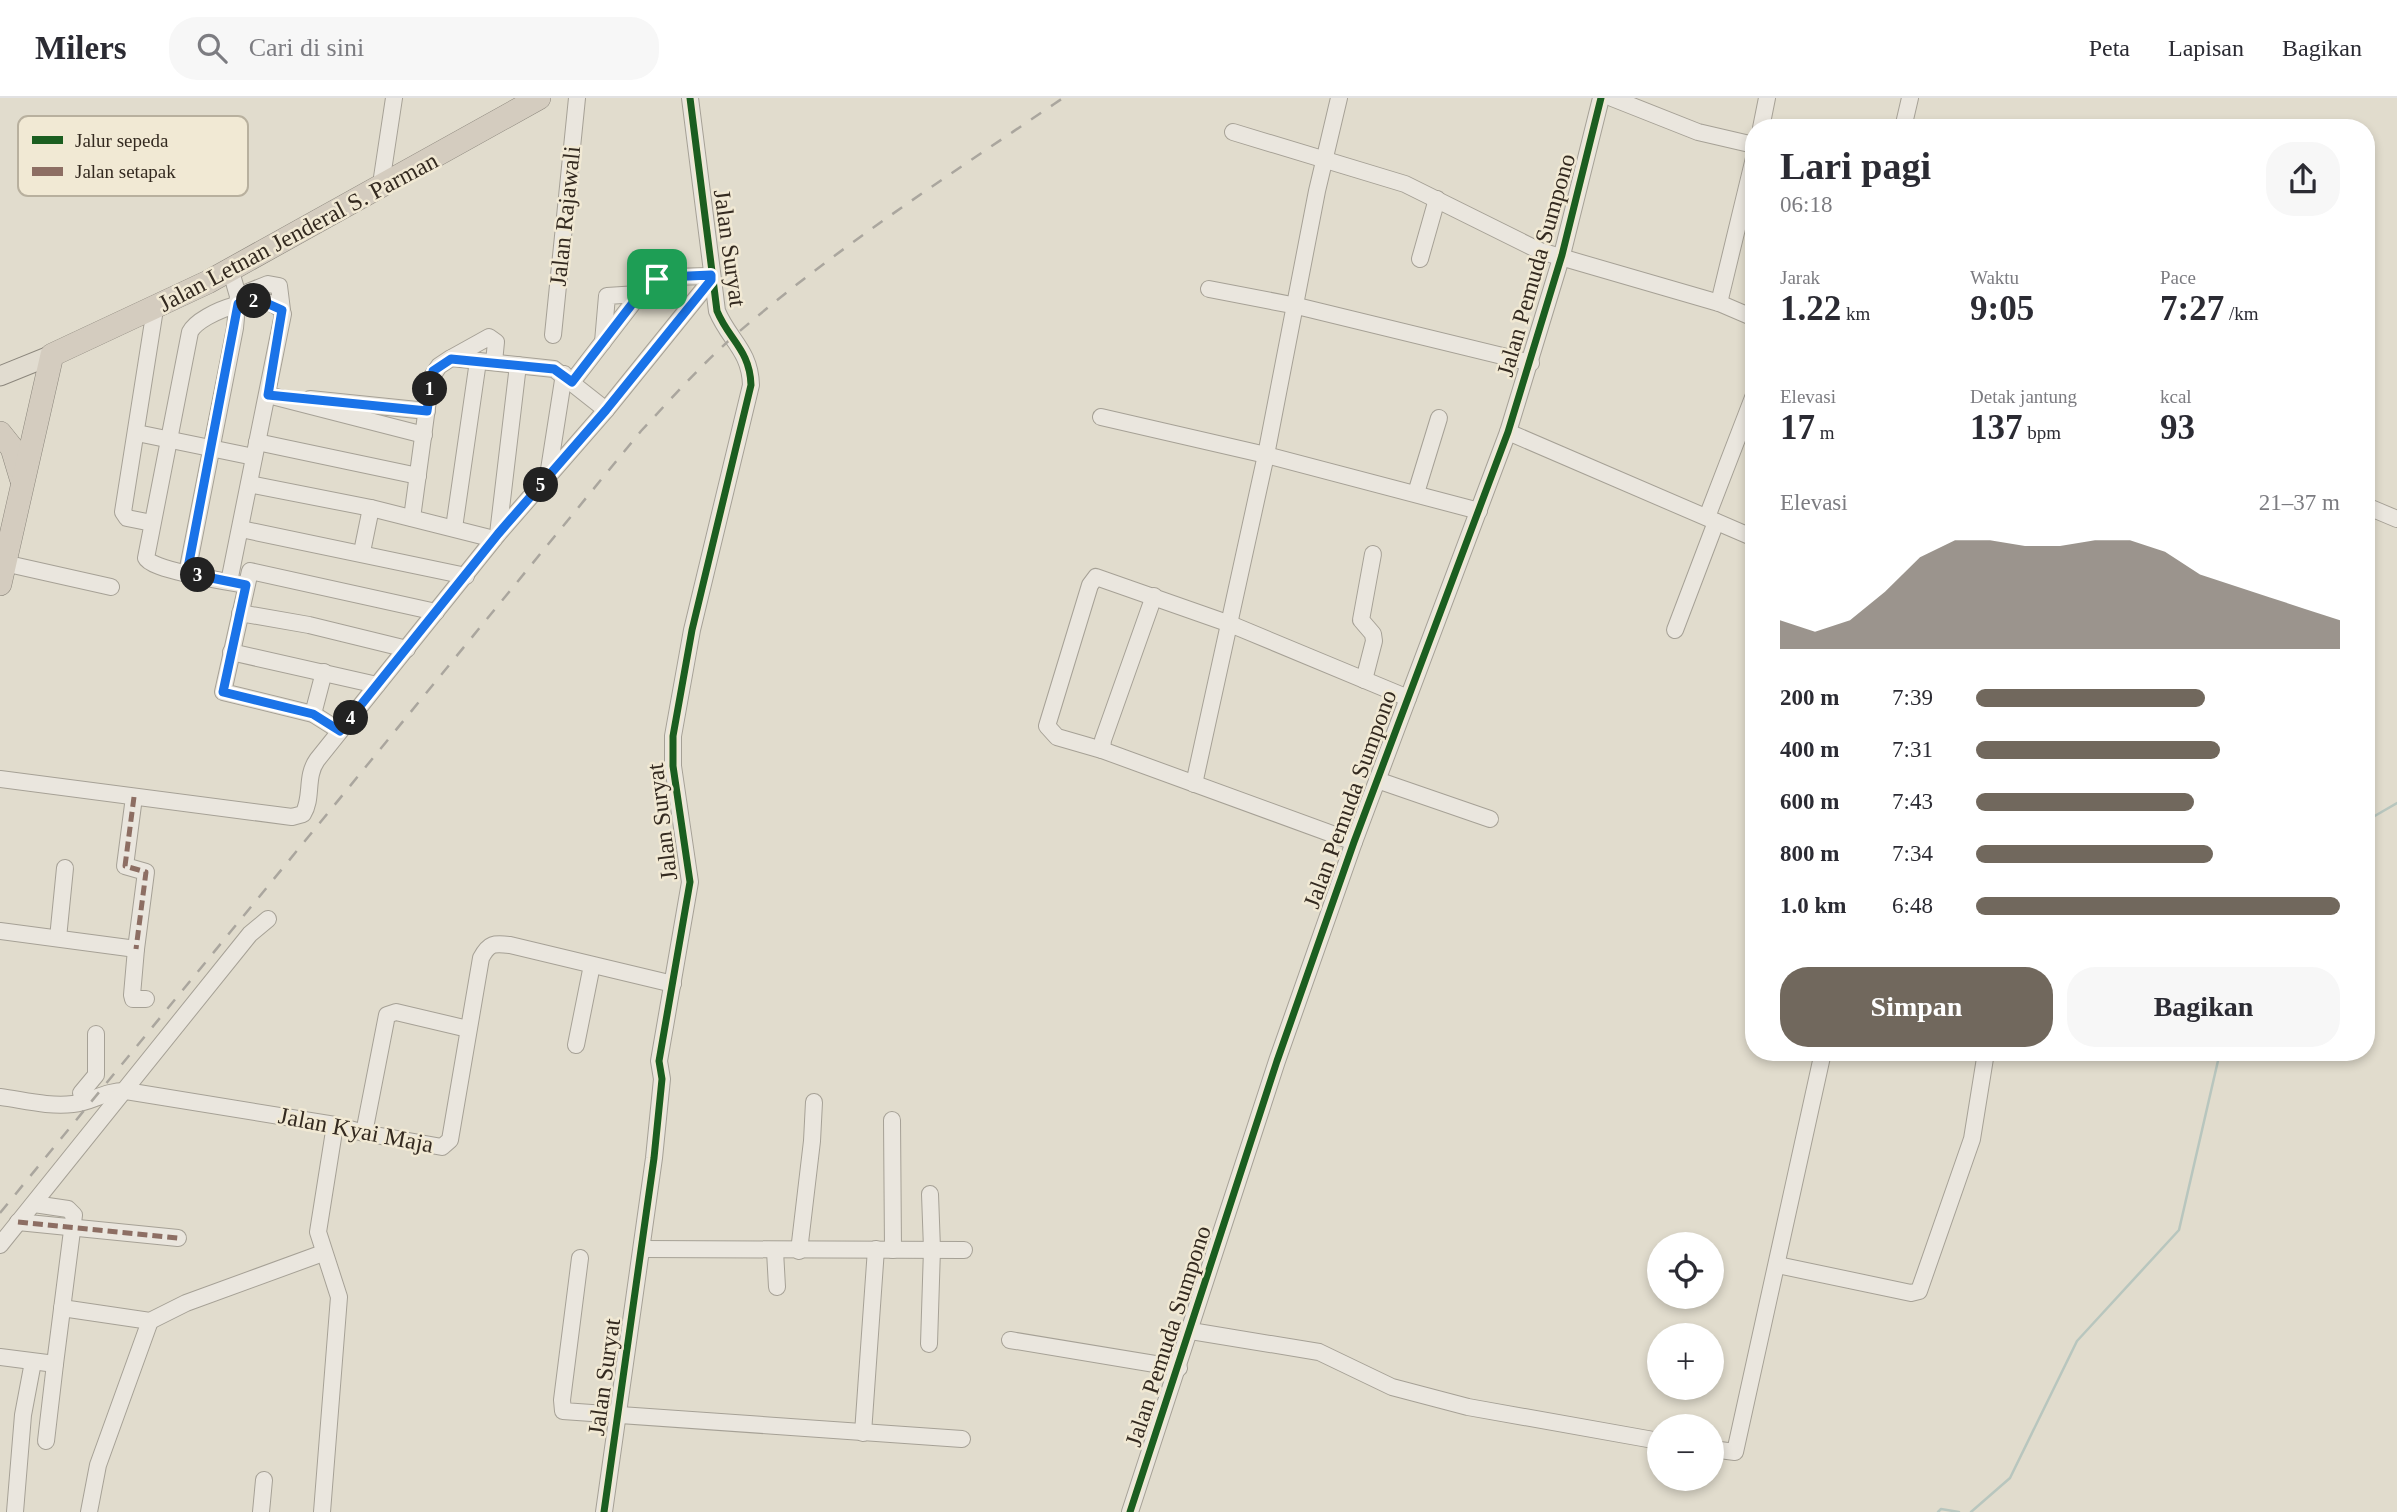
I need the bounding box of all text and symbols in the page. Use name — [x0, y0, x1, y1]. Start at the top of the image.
search box — [169, 17, 659, 80]
icon: search — [193, 29, 231, 67]
text: Milers — [35, 30, 127, 66]
text: Cari di sini — [249, 33, 364, 62]
text: Peta — [2089, 35, 2130, 61]
text: Lapisan — [2168, 35, 2244, 61]
text: Bagikan — [2282, 35, 2362, 61]
legend — [18, 116, 248, 196]
text: Jalur sepeda — [75, 130, 169, 151]
button: share — [2266, 142, 2340, 216]
street label: Jalan Rajawali — [545, 144, 585, 287]
text: Lari pagi — [1780, 145, 1931, 187]
street label: Jalan Letnan Jenderal S. Parman — [154, 147, 442, 317]
street label: Jalan Pemuda Sumpono — [1492, 151, 1580, 379]
text: Jalan setapak — [75, 161, 176, 182]
street label: Jalan Suryat — [709, 188, 751, 309]
text: 06:18 — [1780, 192, 1832, 217]
pin — [627, 249, 687, 309]
icon: arrive — [638, 260, 676, 298]
text: Jarak — [1780, 267, 1820, 288]
text: Waktu — [1970, 267, 2019, 288]
text: Pace — [2160, 267, 2196, 288]
pin: 2 — [236, 284, 272, 318]
text: 1.22 — [1780, 289, 1841, 328]
text: 9:05 — [1970, 289, 2034, 328]
text: 7:27 — [2160, 289, 2224, 328]
text: 2 — [249, 290, 258, 311]
text: km — [1841, 303, 1870, 324]
text: /km — [2224, 303, 2258, 324]
pin: 1 — [412, 372, 448, 406]
text: 1 — [425, 378, 434, 399]
text: Elevasi — [1780, 386, 1836, 407]
text: Detak jantung — [1970, 386, 2077, 407]
text: kcal — [2160, 386, 2192, 407]
text: 17 — [1780, 408, 1815, 447]
text: 137 — [1970, 408, 2023, 447]
text: 93 — [2160, 408, 2195, 447]
text: m — [1815, 422, 1835, 443]
text: bpm — [2023, 422, 2061, 443]
pin: 5 — [524, 468, 558, 502]
text: 5 — [536, 474, 545, 495]
text: Elevasi — [1780, 490, 1848, 515]
text: 21–37 m — [2259, 490, 2340, 515]
pin: 3 — [180, 558, 216, 592]
text: 3 — [193, 564, 202, 585]
text: 200 m — [1780, 685, 1839, 710]
text: 7:39 — [1892, 685, 1933, 710]
street label: Jalan Pemuda Sumpono — [1298, 686, 1402, 912]
pin: 4 — [334, 700, 368, 736]
text: 4 — [346, 707, 355, 728]
text: 400 m — [1780, 737, 1839, 762]
text: 7:31 — [1892, 737, 1933, 762]
street label: Jalan Suryat — [642, 762, 682, 882]
text: 600 m — [1780, 789, 1839, 814]
text: 7:43 — [1892, 789, 1933, 814]
text: 800 m — [1780, 841, 1839, 866]
text: 7:34 — [1892, 841, 1933, 866]
text: 1.0 km — [1780, 893, 1846, 918]
text: 6:48 — [1892, 893, 1933, 918]
button: Simpan — [1780, 967, 2053, 1047]
button: Bagikan — [2067, 967, 2340, 1047]
street label: Jalan Kyai Maja — [276, 1102, 436, 1158]
street label: Jalan Pemuda Sumpono — [1120, 1222, 1216, 1450]
map controls — [1647, 1232, 1724, 1491]
button: locate — [1647, 1232, 1724, 1309]
street label: Jalan Suryat — [583, 1316, 625, 1437]
button: + — [1647, 1323, 1724, 1400]
button: − — [1647, 1414, 1724, 1491]

